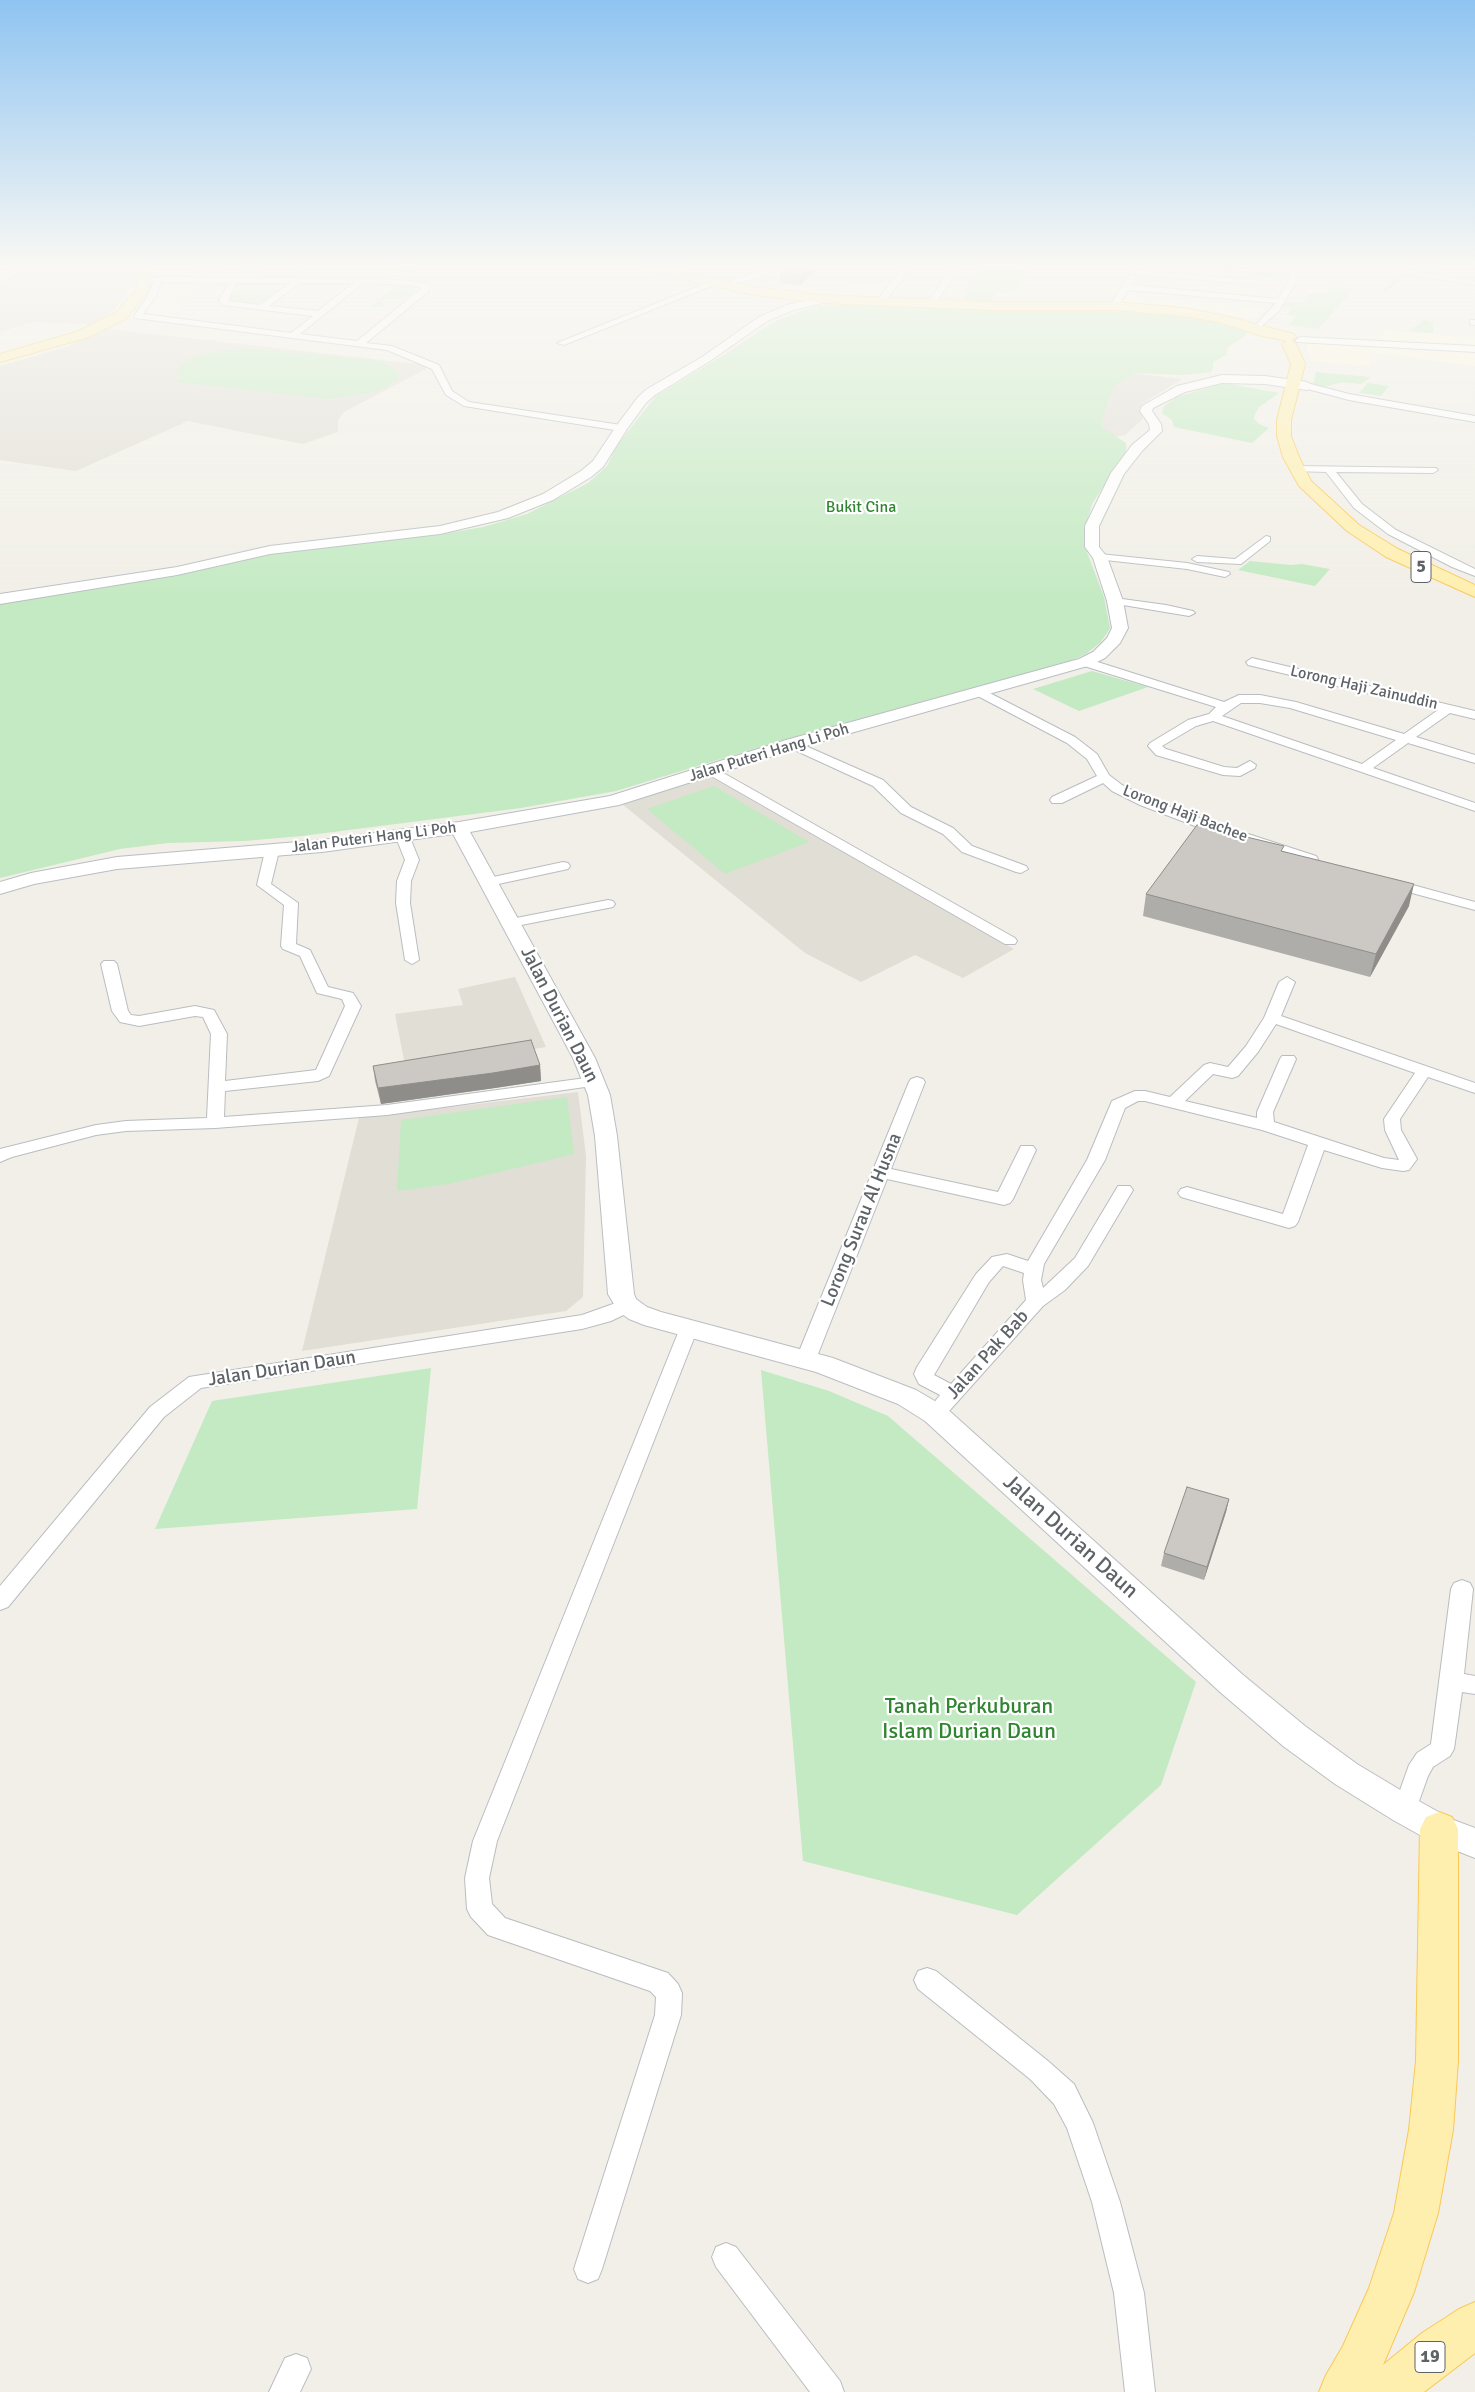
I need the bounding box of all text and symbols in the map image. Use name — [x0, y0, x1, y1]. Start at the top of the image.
park label: Bukit Cina — [826, 498, 896, 518]
road number: 5 — [1411, 552, 1431, 582]
street label: Lorong Haji Zainuddin — [1288, 662, 1440, 714]
street label: Jalan Puteri Hang Li Poh — [687, 720, 851, 786]
street label: Lorong Haji Bachee — [1120, 781, 1250, 847]
street label: Jalan Puteri Hang Li Poh — [290, 818, 458, 858]
street label: Jalan Durian Daun — [515, 943, 603, 1087]
street label: Lorong Surau Al Husna — [817, 1130, 907, 1310]
street label: Jalan Pak Bab — [942, 1306, 1034, 1404]
street label: Jalan Durian Daun — [206, 1346, 358, 1392]
street label: Jalan Durian Daun — [997, 1469, 1143, 1605]
park label: Tanah Perkuburan Islam Durian Daun — [882, 1694, 1056, 1745]
road number: 19 — [1415, 2342, 1445, 2372]

